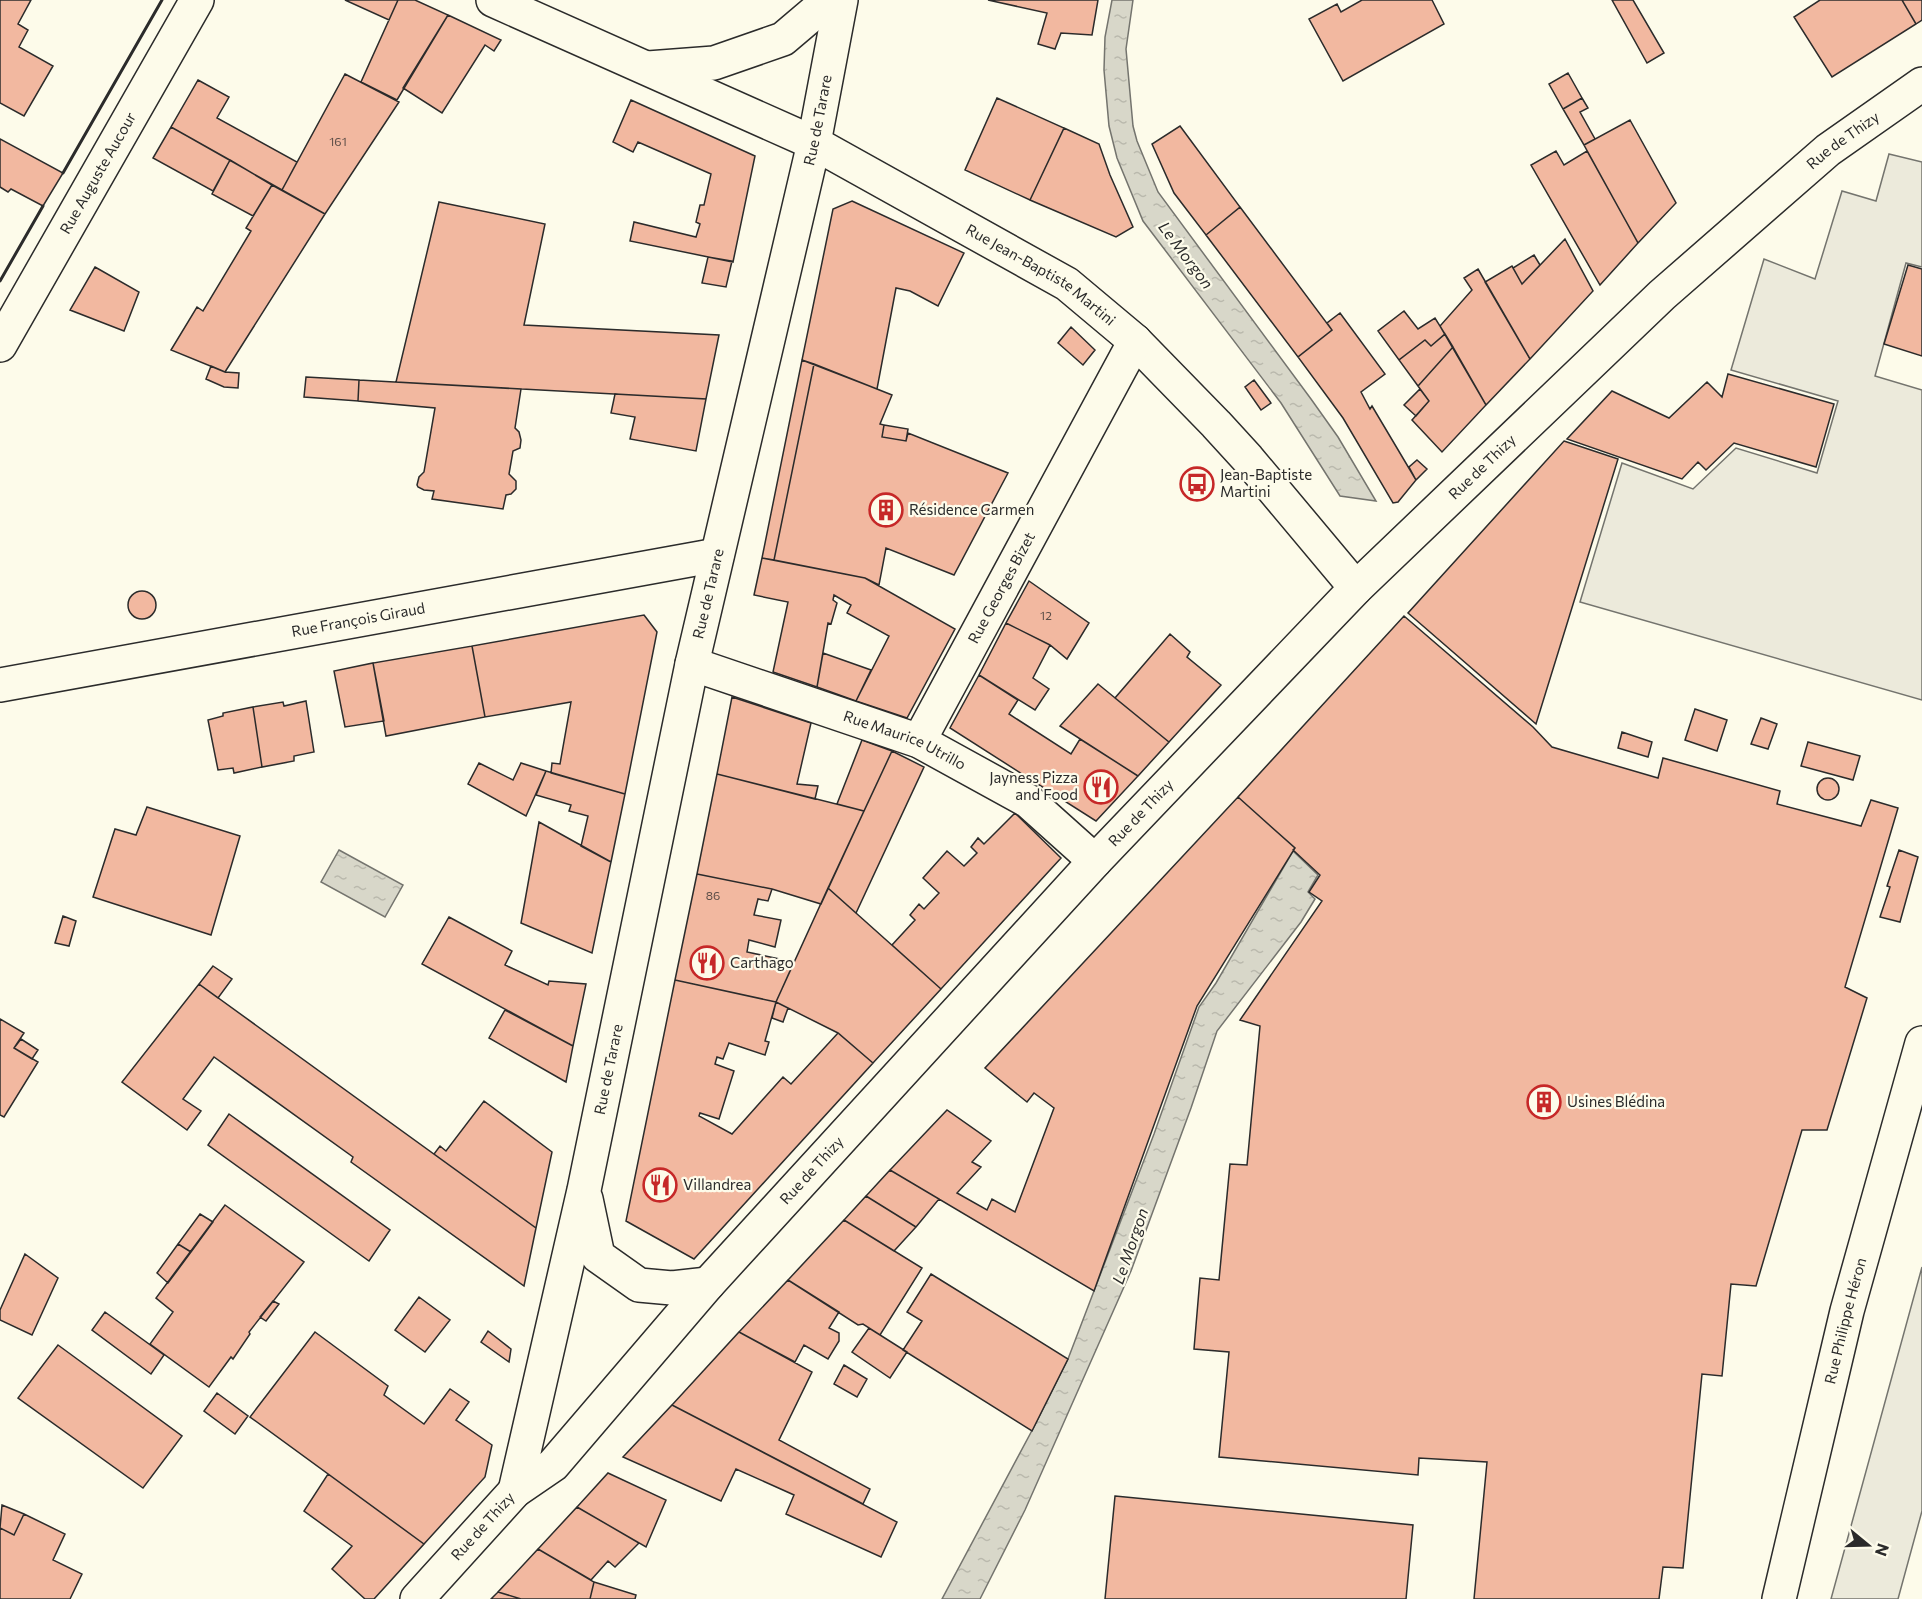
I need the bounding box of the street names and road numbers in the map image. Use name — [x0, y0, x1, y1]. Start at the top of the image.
street label: Rue de Tarare — [799, 73, 835, 167]
street label: Rue de Thizy — [1802, 107, 1882, 173]
street label: Rue Auguste Aucour — [55, 108, 139, 237]
street label: Rue Jean-Baptiste Martini — [963, 220, 1120, 329]
street label: Rue de Thizy — [1444, 430, 1519, 503]
street label: Rue Georges Bizet — [964, 529, 1038, 646]
street label: Rue de Tarare — [688, 546, 727, 640]
street label: Rue François Giraud — [290, 598, 426, 640]
street label: Rue Maurice Utrillo — [841, 706, 969, 773]
street label: Rue de Thizy — [1104, 775, 1177, 850]
street label: Rue de Tarare — [590, 1022, 626, 1116]
street label: Rue de Thizy — [775, 1132, 847, 1208]
street label: Rue Philippe Héron — [1820, 1255, 1870, 1386]
street label: Rue de Thizy — [447, 1488, 518, 1564]

